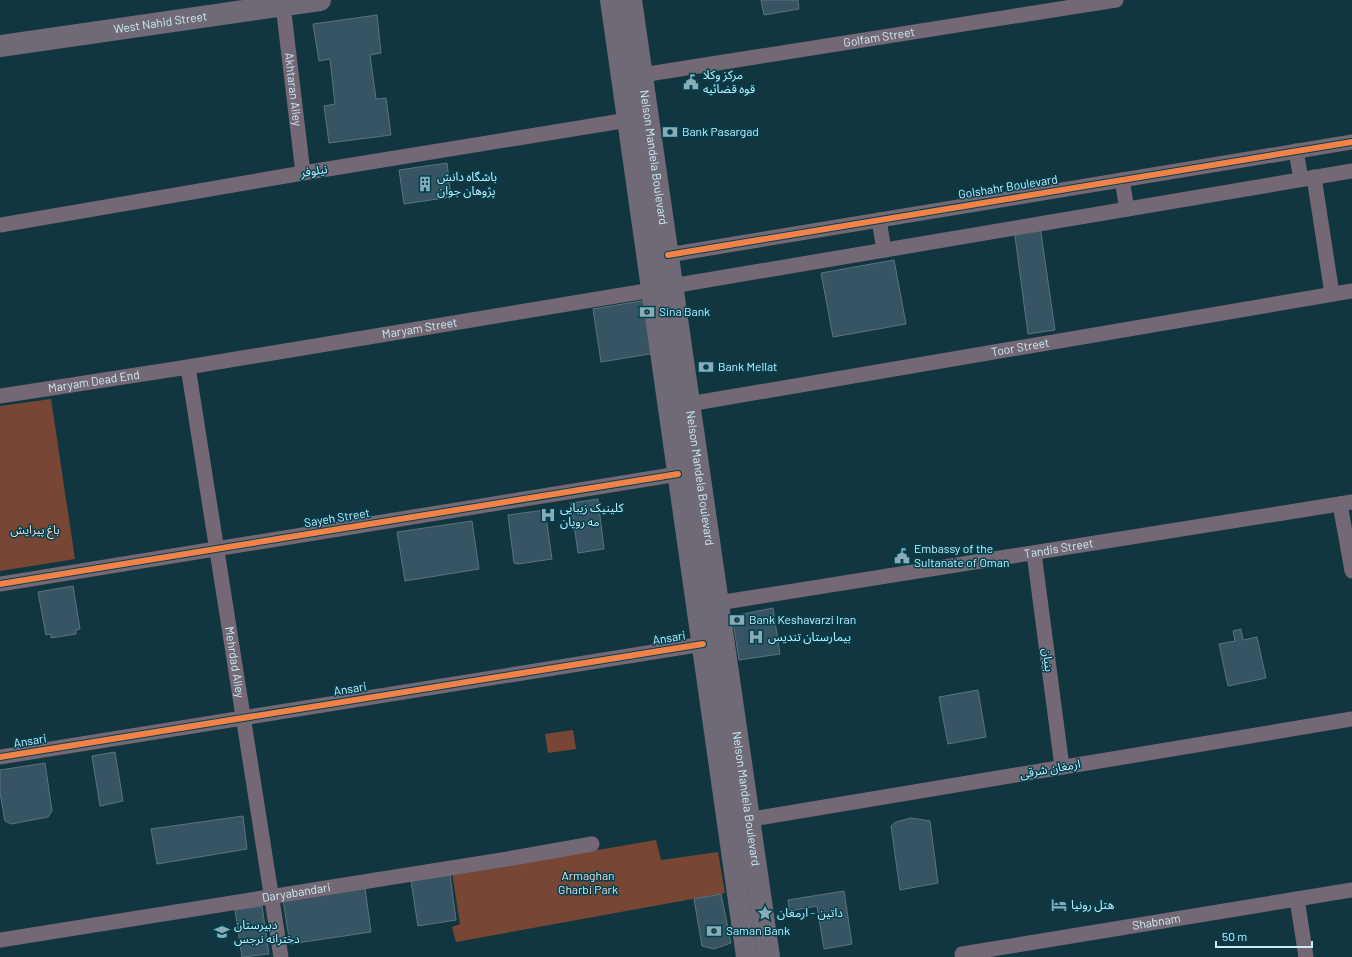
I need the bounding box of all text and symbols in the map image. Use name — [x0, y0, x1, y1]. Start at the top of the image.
street label: West Nahid Street — [113, 8, 208, 36]
street label: Golfam Street — [842, 24, 916, 49]
street label: Akhtaran Alley — [283, 52, 305, 127]
place label: مرکز وکلا قوه قضائیه — [703, 67, 755, 96]
public building icon: مرکز وکلا قوه قضائیه — [682, 73, 700, 91]
street label: Nelson Mandela Boulevard — [638, 89, 671, 226]
bank icon: Bank Pasargad — [661, 123, 679, 141]
place label: Bank Pasargad — [682, 124, 759, 138]
street label: نیلوفر — [298, 161, 328, 180]
place label: باشگاه دانش پژوهان جوان — [437, 169, 497, 199]
street label: Golshahr Boulevard — [957, 171, 1058, 201]
building icon: باشگاه دانش پژوهان جوان — [416, 175, 434, 193]
bank icon: Sina Bank — [638, 303, 656, 321]
place label: Sina Bank — [659, 304, 710, 318]
street label: Maryam Street — [381, 314, 458, 341]
street label: Toor Street — [990, 335, 1050, 358]
bank icon: Bank Mellat — [697, 358, 715, 376]
place label: Bank Mellat — [718, 359, 777, 373]
street label: Maryam Dead End — [47, 367, 140, 394]
street label: Nelson Mandela Boulevard — [684, 410, 718, 546]
place label: کلینیک زیبایی مه رویان — [560, 500, 624, 529]
street label: Sayeh Street — [303, 505, 371, 529]
hospital icon: کلینیک زیبایی مه رویان — [539, 506, 557, 524]
park label: باغ پیرایش — [10, 522, 60, 539]
street label: Tandis Street — [1023, 535, 1094, 560]
place label: Embassy of the Sultanate of Oman — [914, 541, 1009, 569]
public building icon: Embassy of the Sultanate of Oman — [893, 547, 911, 565]
bank icon: Bank Keshavarzi Iran — [728, 611, 746, 629]
place label: Bank Keshavarzi Iran — [749, 612, 856, 626]
street label: Mehrdad Alley — [223, 626, 248, 699]
street label: Ansari — [651, 628, 686, 647]
hospital icon: بیمارستان تندیس — [747, 628, 765, 646]
place label: بیمارستان تندیس — [768, 629, 851, 644]
street label: بنیان — [1040, 647, 1057, 673]
street label: Ansari — [332, 679, 367, 698]
street label: Nelson Mandela Boulevard — [731, 730, 764, 867]
street label: Ansari — [12, 731, 47, 750]
street label: ارمغان شرقی — [1018, 756, 1082, 781]
park label: Armaghan Gharbi Park — [558, 868, 618, 896]
street label: Daryabandari — [261, 879, 331, 904]
hotel icon: هتل رونیا — [1050, 896, 1068, 914]
place label: هتل رونیا — [1071, 897, 1115, 912]
place icon: داتین - ارمغان — [756, 904, 774, 922]
place label: داتین - ارمغان — [777, 905, 843, 920]
street label: Shabnam — [1131, 910, 1181, 932]
place label: دبیرستان دخترانه نرجس — [234, 917, 300, 946]
bank icon: Saman Bank — [705, 922, 723, 940]
school or university icon: دبیرستان دخترانه نرجس — [213, 923, 231, 941]
place label: Saman Bank — [726, 923, 790, 937]
scale bar — [1216, 923, 1312, 949]
text: 50 m — [1222, 929, 1247, 943]

